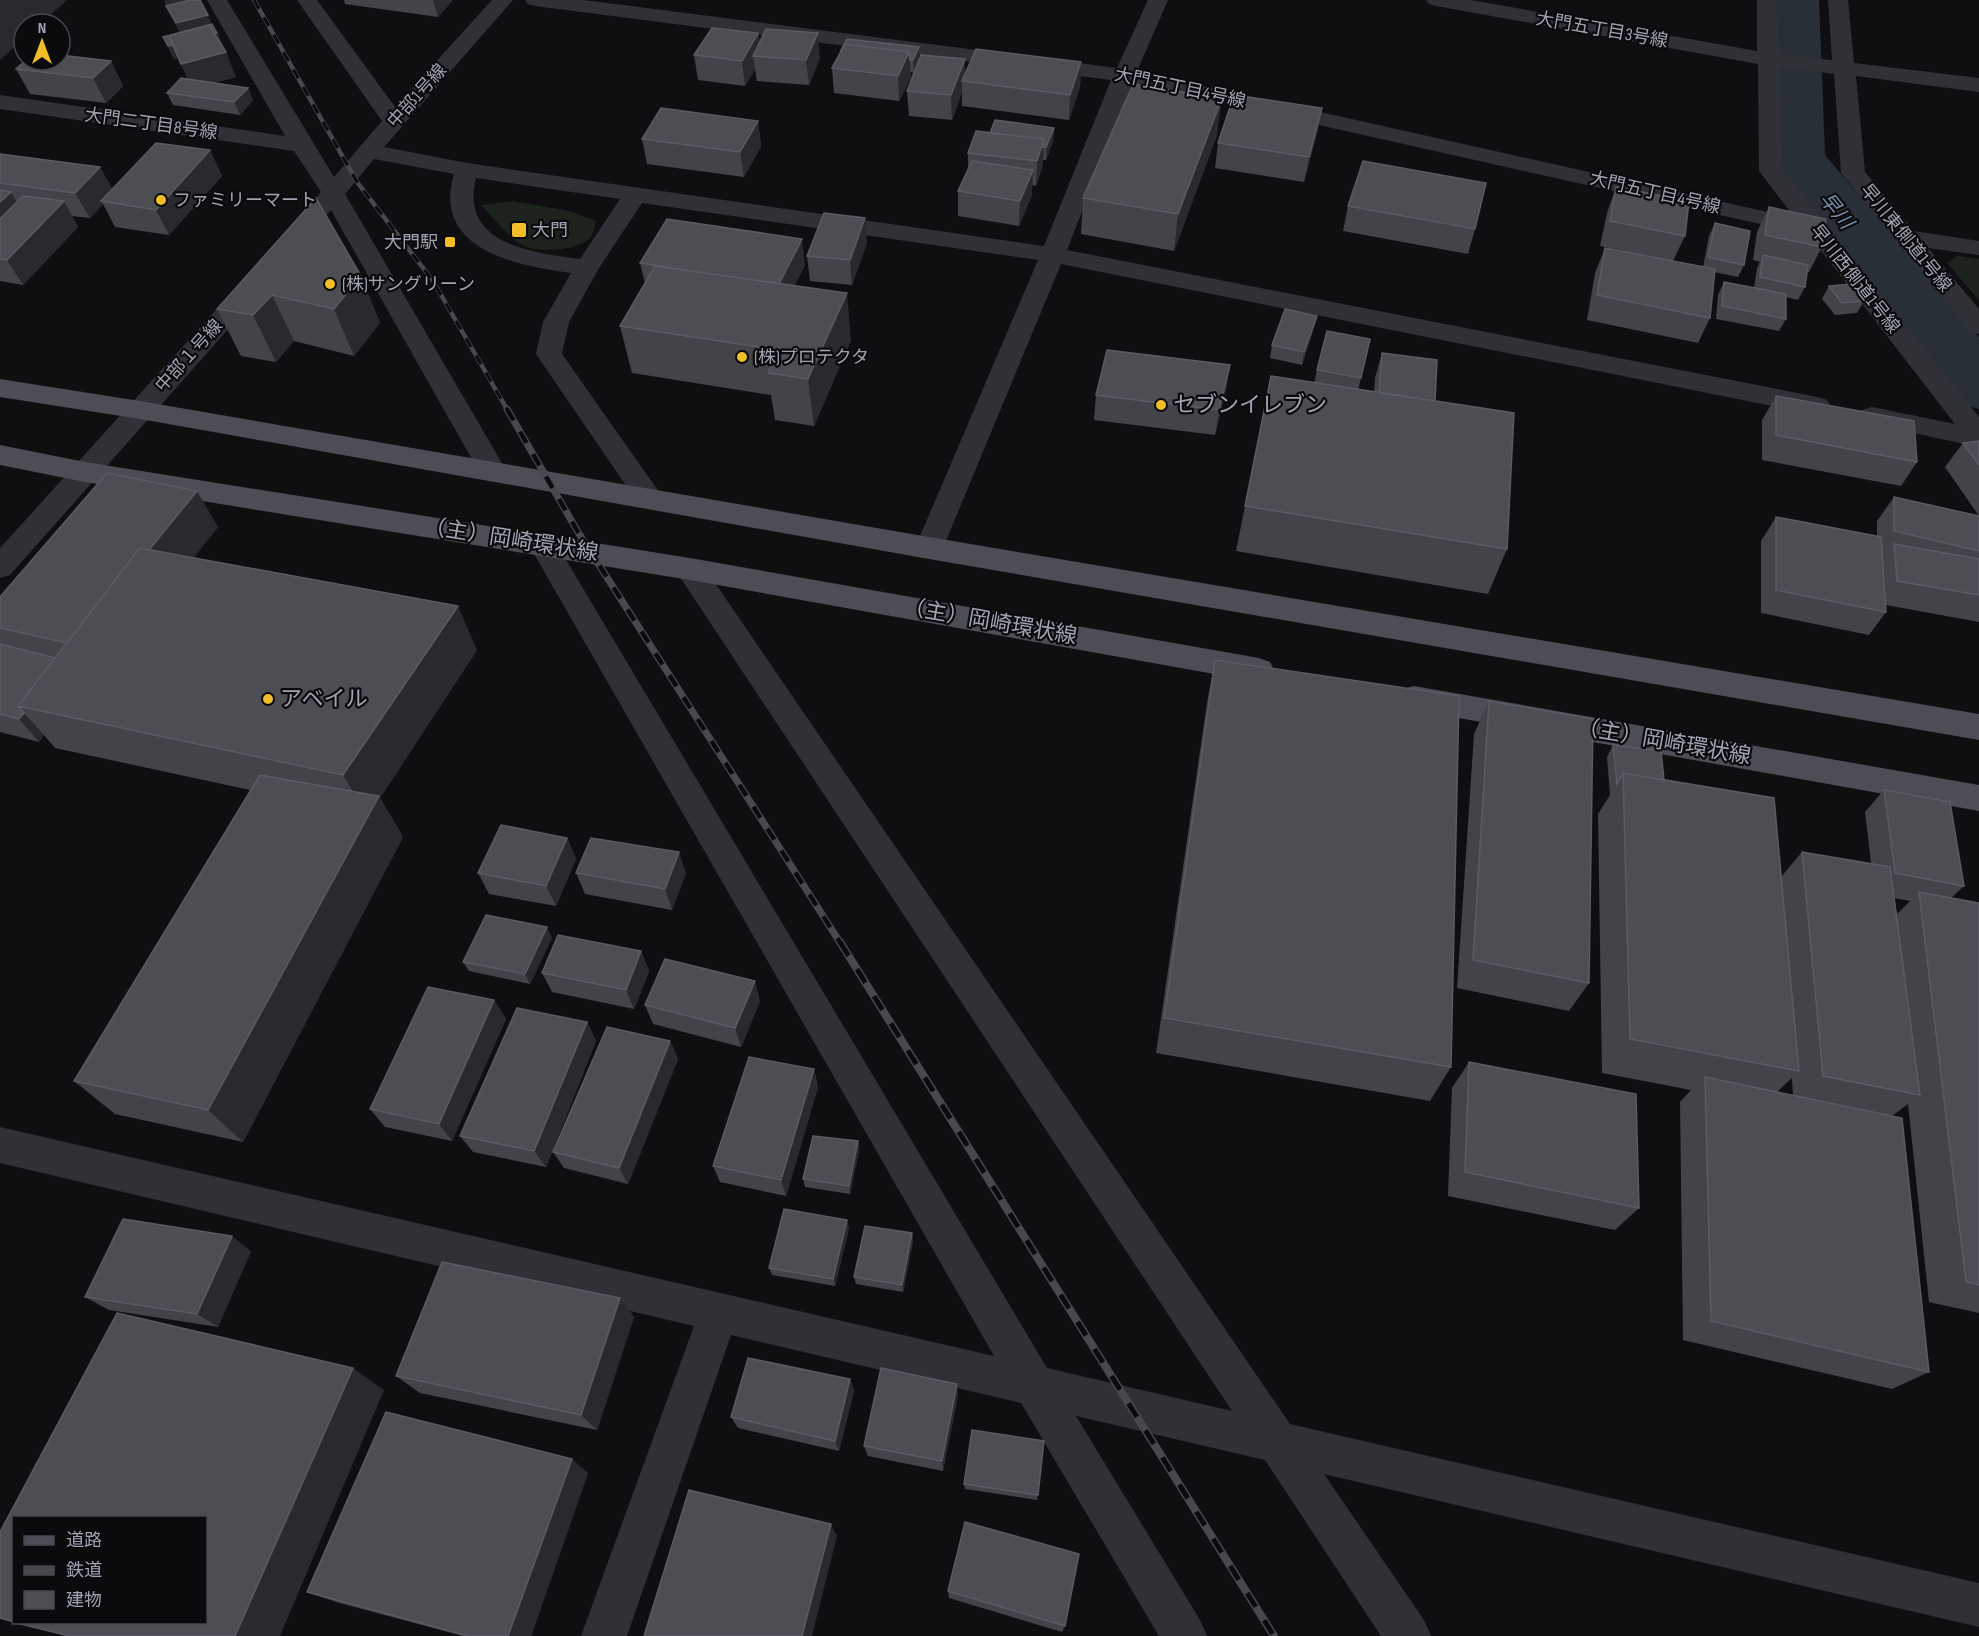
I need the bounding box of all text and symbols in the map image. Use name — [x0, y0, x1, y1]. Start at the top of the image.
street label: 大門五丁目3号線 — [1534, 8, 1670, 52]
north arrow — [12, 12, 72, 72]
text: N — [38, 19, 46, 38]
street label: 中部1号線 — [383, 60, 451, 132]
street label: 大門五丁目4号線 — [1113, 64, 1247, 112]
street label: 大門二丁目8号線 — [83, 104, 219, 144]
street label: 大門五丁目4号線 — [1588, 168, 1722, 218]
street label: 早川東側道1号線 — [1856, 180, 1956, 296]
water label: 早川 — [1814, 188, 1859, 236]
place label: ファミリーマート — [173, 190, 317, 211]
marker: ファミリーマート — [154, 193, 168, 207]
place label: 大門 — [532, 220, 568, 241]
street label: 早川西側道1号線 — [1806, 220, 1904, 338]
marker: 大門 — [510, 221, 528, 239]
place label: 大門駅 — [384, 232, 438, 253]
marker: 大門駅 — [443, 235, 457, 249]
place label: (株)サングリーン — [342, 274, 475, 295]
marker: (株)サングリーン — [323, 277, 337, 291]
street label: 中部１号線 — [151, 316, 227, 396]
place label: (株)プロテクタ — [754, 347, 869, 368]
marker: (株)プロテクタ — [735, 350, 749, 364]
place label: セブンイレブン — [1173, 392, 1327, 419]
marker: セブンイレブン — [1154, 398, 1168, 412]
street label: （主）岡崎環状線 — [422, 513, 600, 567]
street label: （主）岡崎環状線 — [901, 593, 1079, 651]
place label: アベイル — [280, 686, 368, 713]
marker: アベイル — [261, 692, 275, 706]
street label: （主）岡崎環状線 — [1575, 713, 1753, 771]
legend — [12, 1516, 207, 1624]
text: 道路 — [66, 1530, 102, 1551]
text: 鉄道 — [66, 1560, 102, 1581]
text: 建物 — [66, 1590, 102, 1611]

